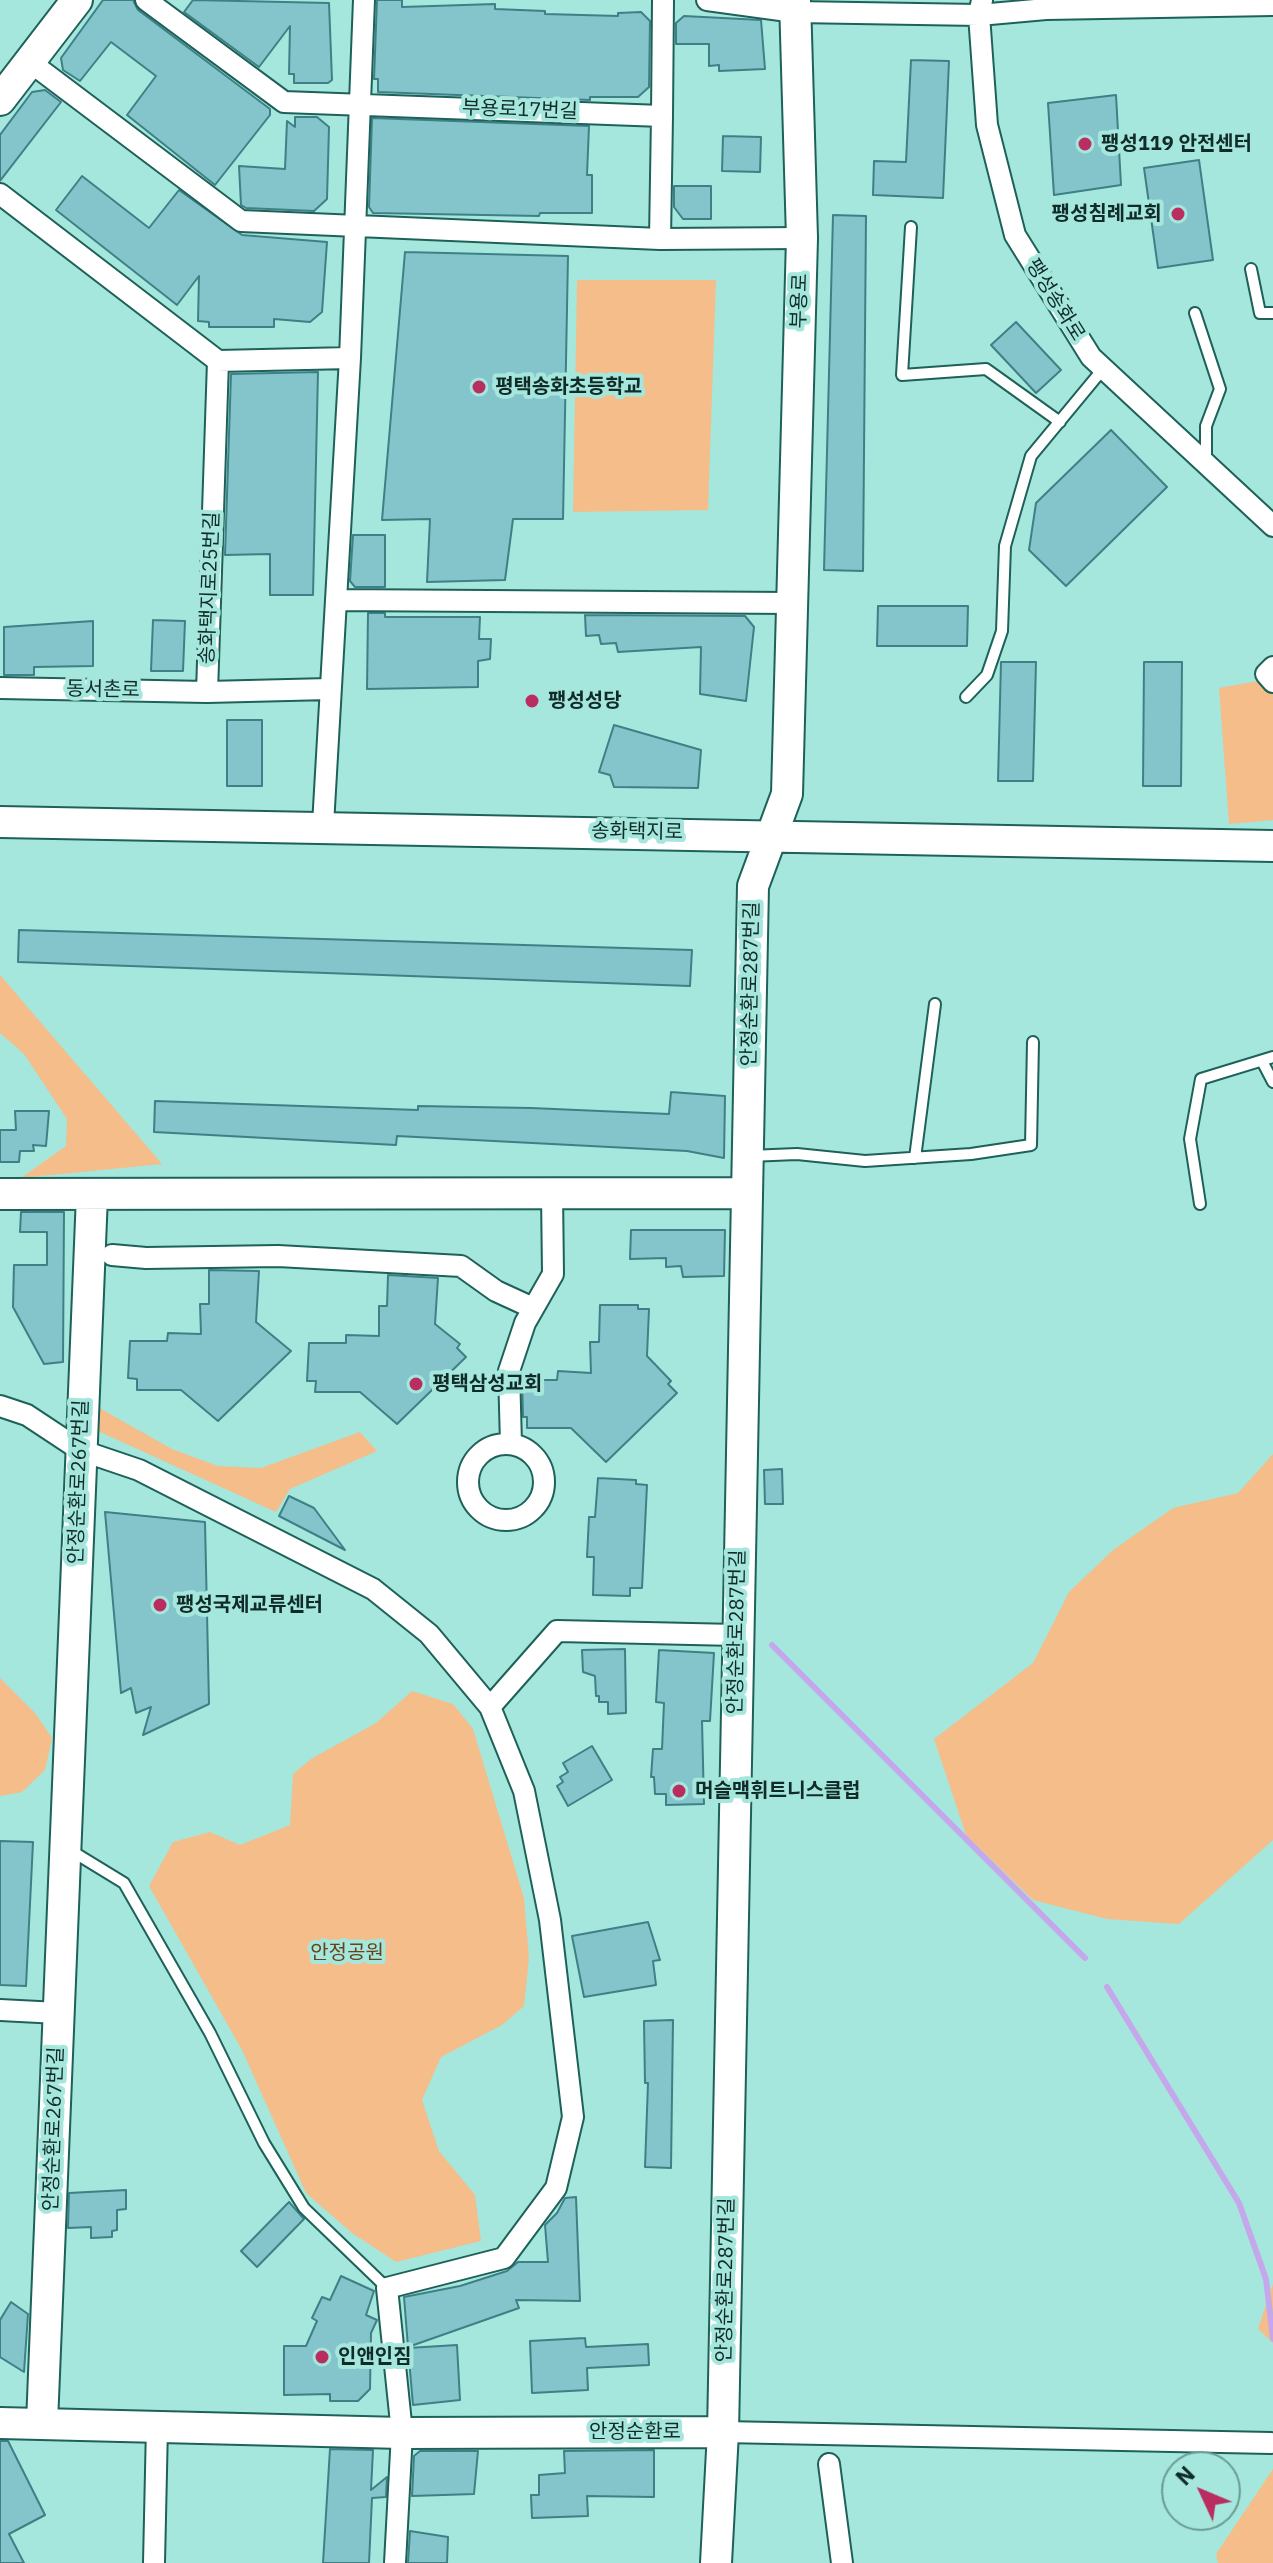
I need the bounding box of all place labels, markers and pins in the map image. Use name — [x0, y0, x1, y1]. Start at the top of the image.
place label: 팽성119 안전센터 — [1101, 132, 1252, 156]
marker: 팽성119 안전센터 — [1076, 135, 1094, 153]
place label: 팽성침례교회 — [1052, 202, 1162, 226]
marker: 팽성침례교회 — [1169, 205, 1187, 223]
place label: 평택송화초등학교 — [495, 375, 642, 399]
marker: 평택송화초등학교 — [470, 378, 488, 396]
place label: 팽성성당 — [548, 689, 622, 713]
marker: 팽성성당 — [523, 692, 541, 710]
place label: 평택삼성교회 — [432, 1372, 542, 1396]
marker: 평택삼성교회 — [407, 1375, 425, 1393]
place label: 팽성국제교류센터 — [176, 1593, 323, 1617]
marker: 팽성국제교류센터 — [151, 1596, 169, 1614]
place label: 머슬맥휘트니스클럽 — [695, 1779, 861, 1803]
marker: 머슬맥휘트니스클럽 — [670, 1782, 688, 1800]
place label: 인앤인짐 — [338, 2345, 412, 2369]
marker: 인앤인짐 — [313, 2348, 331, 2366]

